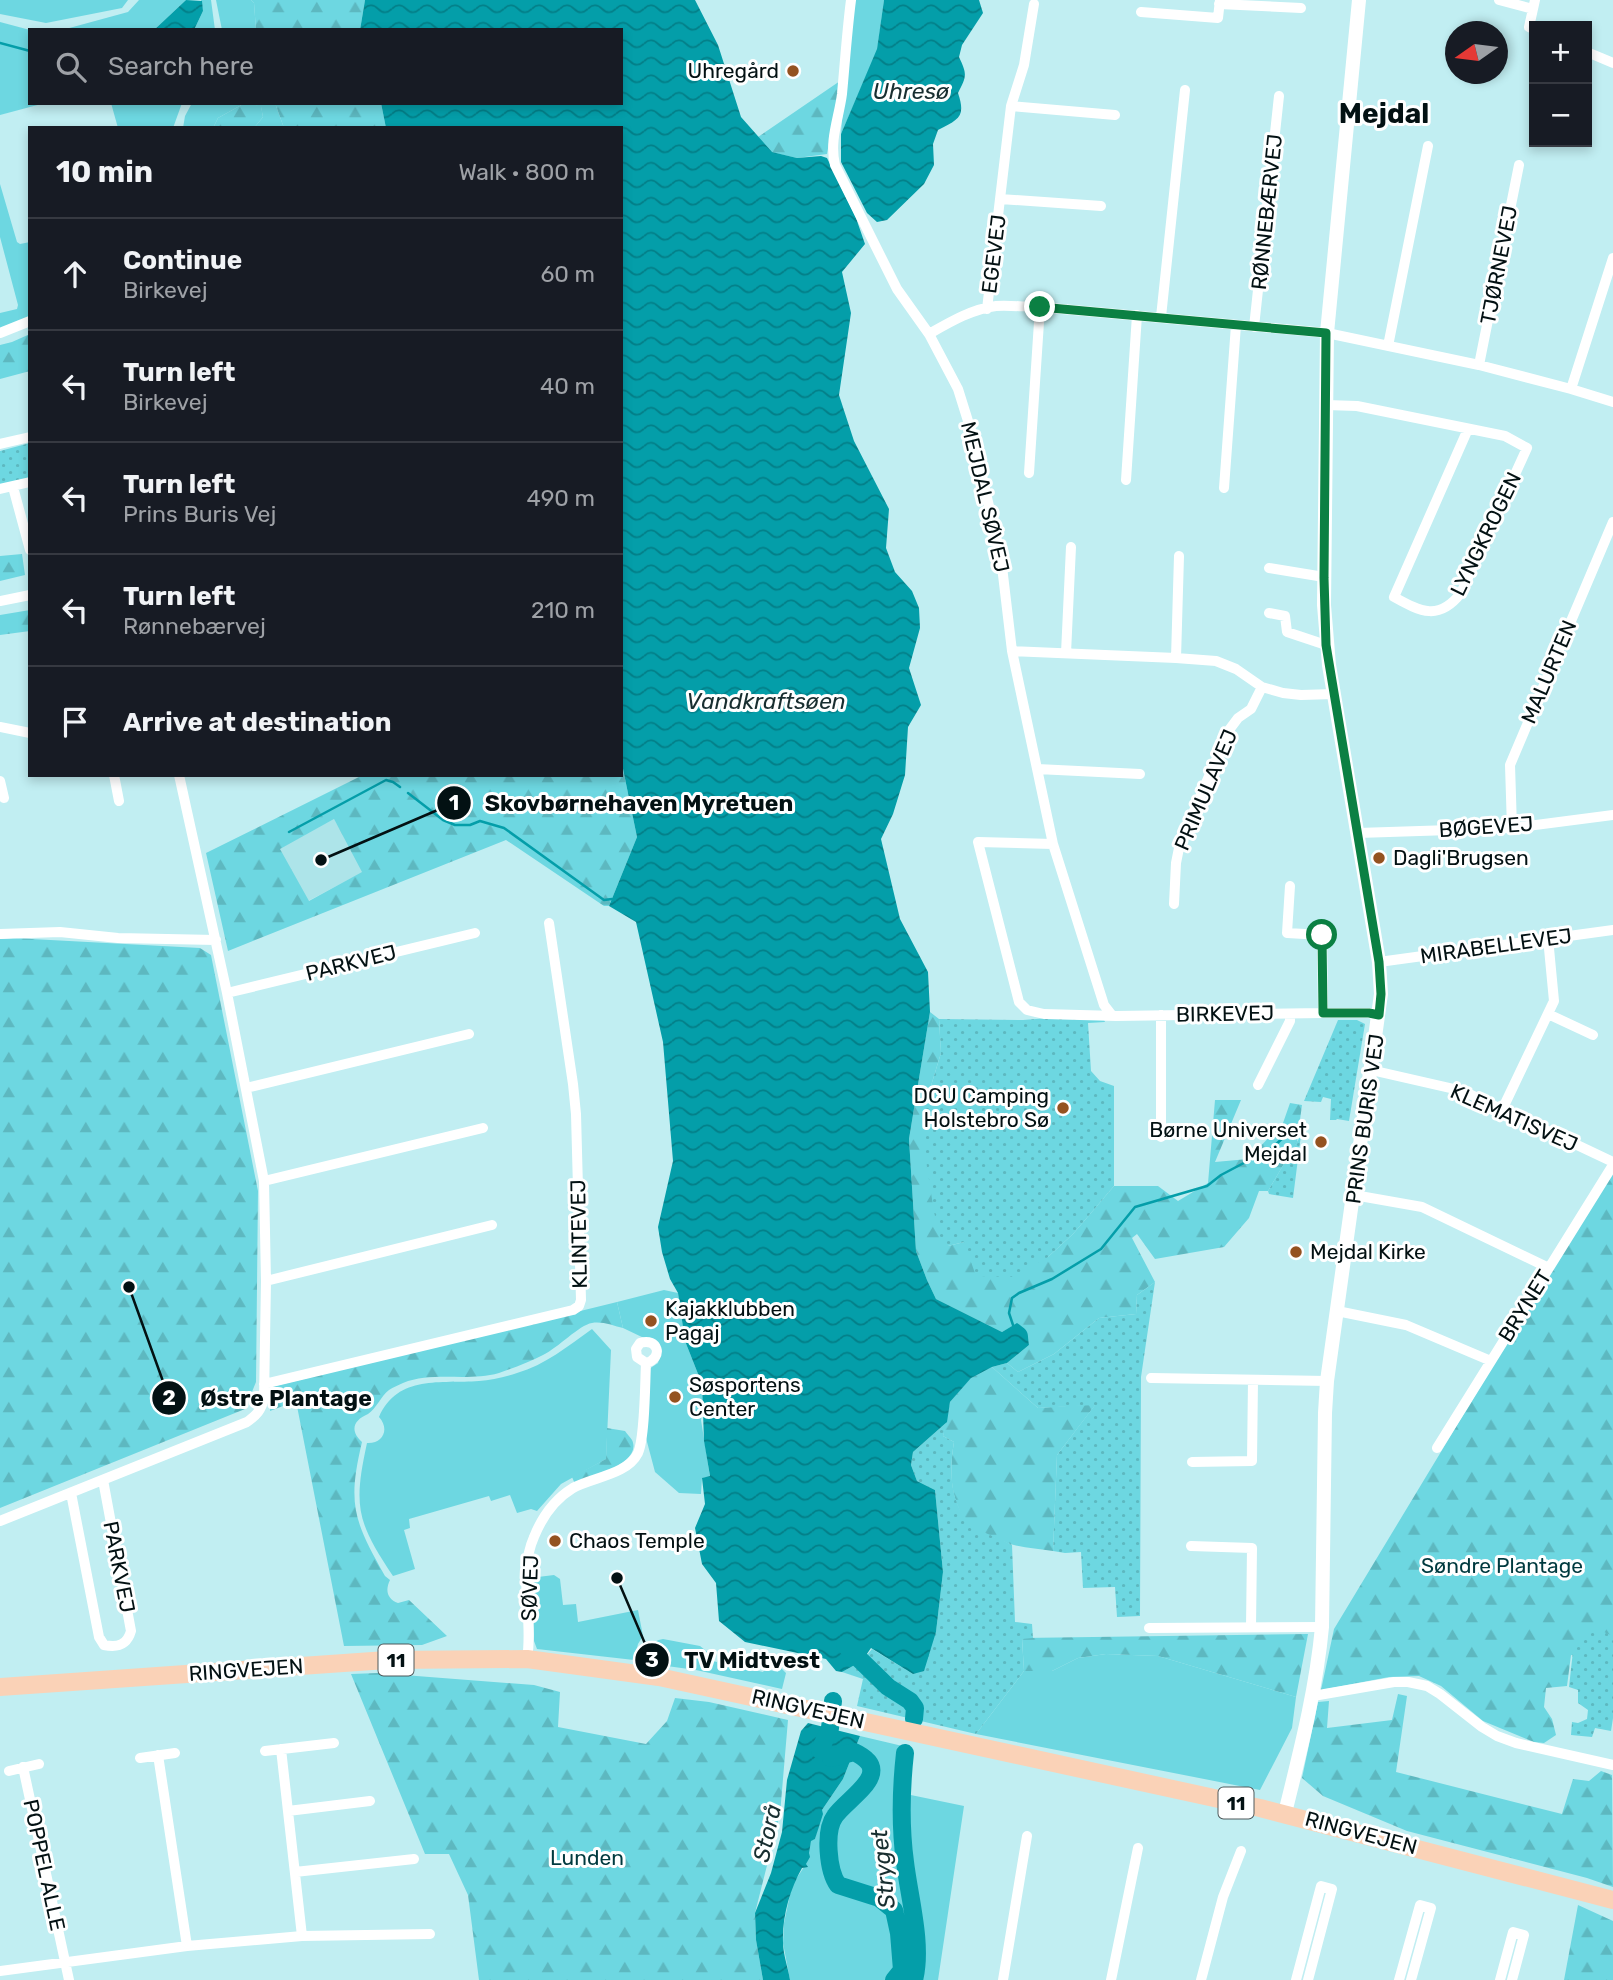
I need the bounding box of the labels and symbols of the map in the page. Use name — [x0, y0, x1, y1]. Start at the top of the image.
north arrow — [1445, 21, 1508, 84]
place label: Uhregård — [688, 58, 779, 83]
marker: Uhregård — [785, 63, 801, 79]
water label: Uhresø — [873, 77, 950, 105]
district label: Mejdal — [1339, 97, 1429, 130]
street label: RØNNEBÆRVEJ — [1246, 133, 1287, 291]
street label: TJØRNEVEJ — [1475, 203, 1522, 326]
street label: EGEVEJ — [976, 213, 1011, 295]
route end — [1024, 291, 1055, 322]
street label: MEJDAL SØVEJ — [956, 419, 1015, 575]
street label: LYNGKROGEN — [1445, 468, 1526, 600]
street label: MALURTEN — [1516, 616, 1582, 727]
water label: Vandkraftsøen — [686, 687, 846, 715]
street label: PRIMULAVEJ — [1169, 726, 1242, 854]
callout: Skovbørnehaven Myretuen — [436, 781, 807, 825]
text: Skovbørnehaven Myretuen — [485, 789, 793, 817]
text: 1 — [449, 790, 459, 815]
street label: BØGEVEJ — [1438, 811, 1534, 842]
place label: Dagli'Brugsen — [1393, 845, 1529, 870]
marker: Dagli'Brugsen — [1371, 850, 1387, 866]
route start — [1306, 919, 1337, 950]
street label: MIRABELLEVEJ — [1418, 922, 1573, 969]
street label: PARKVEJ — [303, 939, 399, 986]
street label: BIRKEVEJ — [1176, 1000, 1274, 1027]
street label: PRINS BURIS VEJ — [1340, 1032, 1389, 1206]
street label: KLEMATISVEJ — [1447, 1078, 1582, 1157]
place label: DCU Camping Holstebro Sø — [914, 1083, 1049, 1132]
marker: DCU Camping Holstebro Sø — [1055, 1100, 1071, 1116]
place label: Børne Universet Mejdal — [1149, 1117, 1307, 1166]
marker: Børne Universet Mejdal — [1313, 1134, 1329, 1150]
street label: KLINTEVEJ — [565, 1179, 592, 1289]
place label: Mejdal Kirke — [1310, 1239, 1426, 1264]
marker: Mejdal Kirke — [1288, 1244, 1304, 1260]
street label: BRYNET — [1493, 1265, 1556, 1346]
place label: Kajakklubben Pagaj — [665, 1296, 795, 1345]
marker: Kajakklubben Pagaj — [643, 1313, 659, 1329]
place label: Søsportens Center — [689, 1372, 801, 1421]
callout: Østre Plantage — [151, 1376, 386, 1420]
text: Østre Plantage — [200, 1384, 372, 1412]
text: 2 — [162, 1385, 176, 1410]
marker: Søsportens Center — [667, 1389, 683, 1405]
street label: PARKVEJ — [98, 1519, 141, 1615]
place label: Chaos Temple — [569, 1528, 705, 1553]
marker: Chaos Temple — [547, 1533, 563, 1549]
park label: Søndre Plantage — [1421, 1553, 1583, 1578]
street label: SØVEJ — [516, 1554, 543, 1622]
callout: TV Midtvest — [635, 1638, 834, 1682]
road number: 11 — [378, 1644, 414, 1676]
text: TV Midtvest — [684, 1646, 820, 1674]
text: 3 — [645, 1647, 659, 1672]
street label: RINGVEJEN — [188, 1653, 304, 1686]
street label: RINGVEJEN — [749, 1683, 867, 1734]
road number: 11 — [1218, 1787, 1254, 1818]
street label: POPPEL ALLE — [18, 1797, 71, 1933]
water label: Storå — [747, 1801, 787, 1865]
street label: RINGVEJEN — [1302, 1806, 1420, 1859]
water label: Stryget — [865, 1827, 901, 1910]
park label: Lunden — [550, 1845, 624, 1870]

